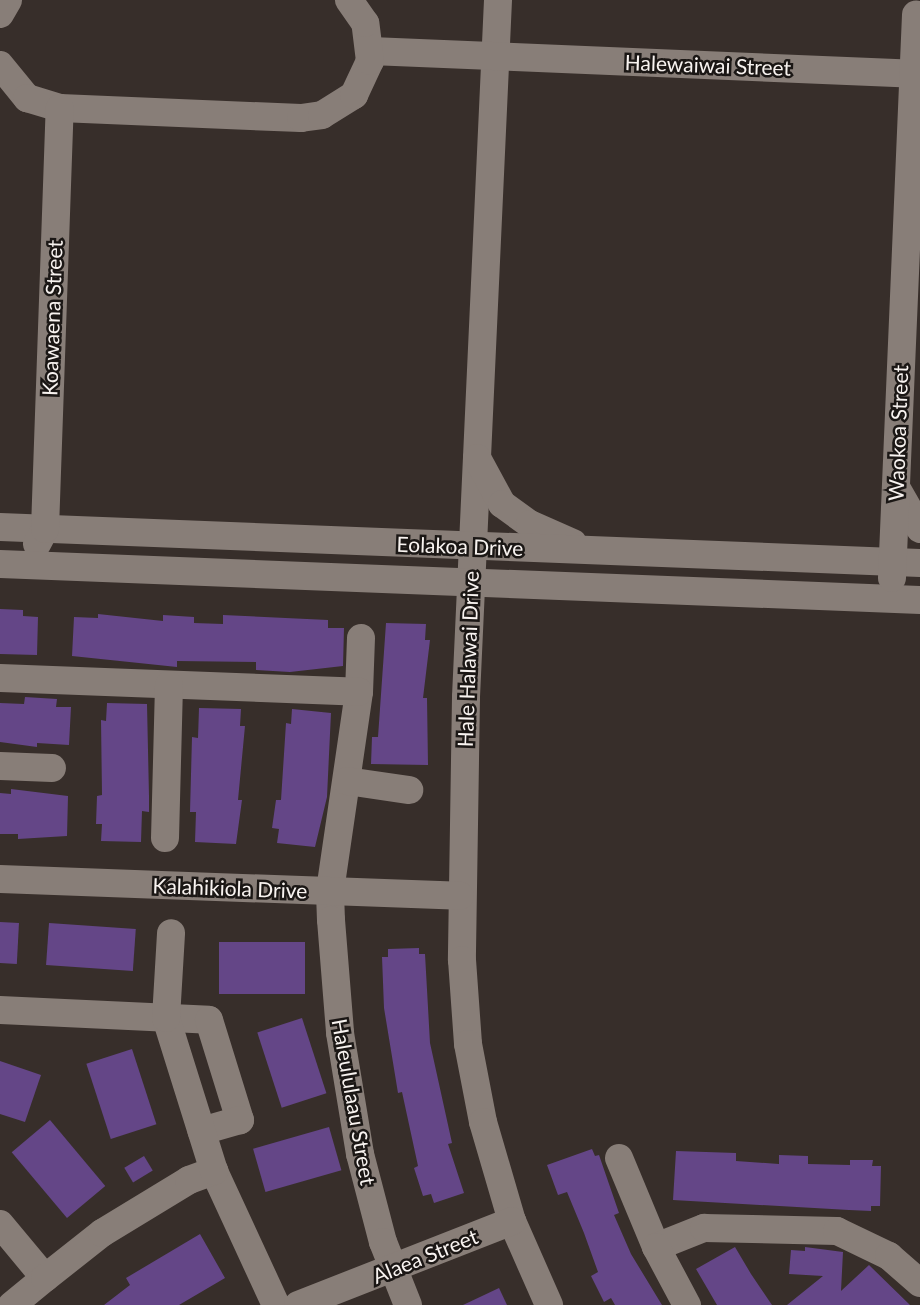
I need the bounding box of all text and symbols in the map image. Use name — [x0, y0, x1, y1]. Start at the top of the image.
street label: Halewaiwai Street — [624, 50, 792, 80]
street label: Koawaena Street — [37, 240, 67, 396]
street label: Waokoa Street — [883, 365, 913, 501]
street label: Eolakoa Drive — [396, 531, 524, 561]
street label: Hale Halawai Drive — [452, 570, 484, 748]
street label: Kalahikiola Drive — [152, 873, 308, 903]
street label: Haleululaau Street — [327, 1017, 381, 1187]
street label: Alaea Street — [368, 1223, 482, 1289]

